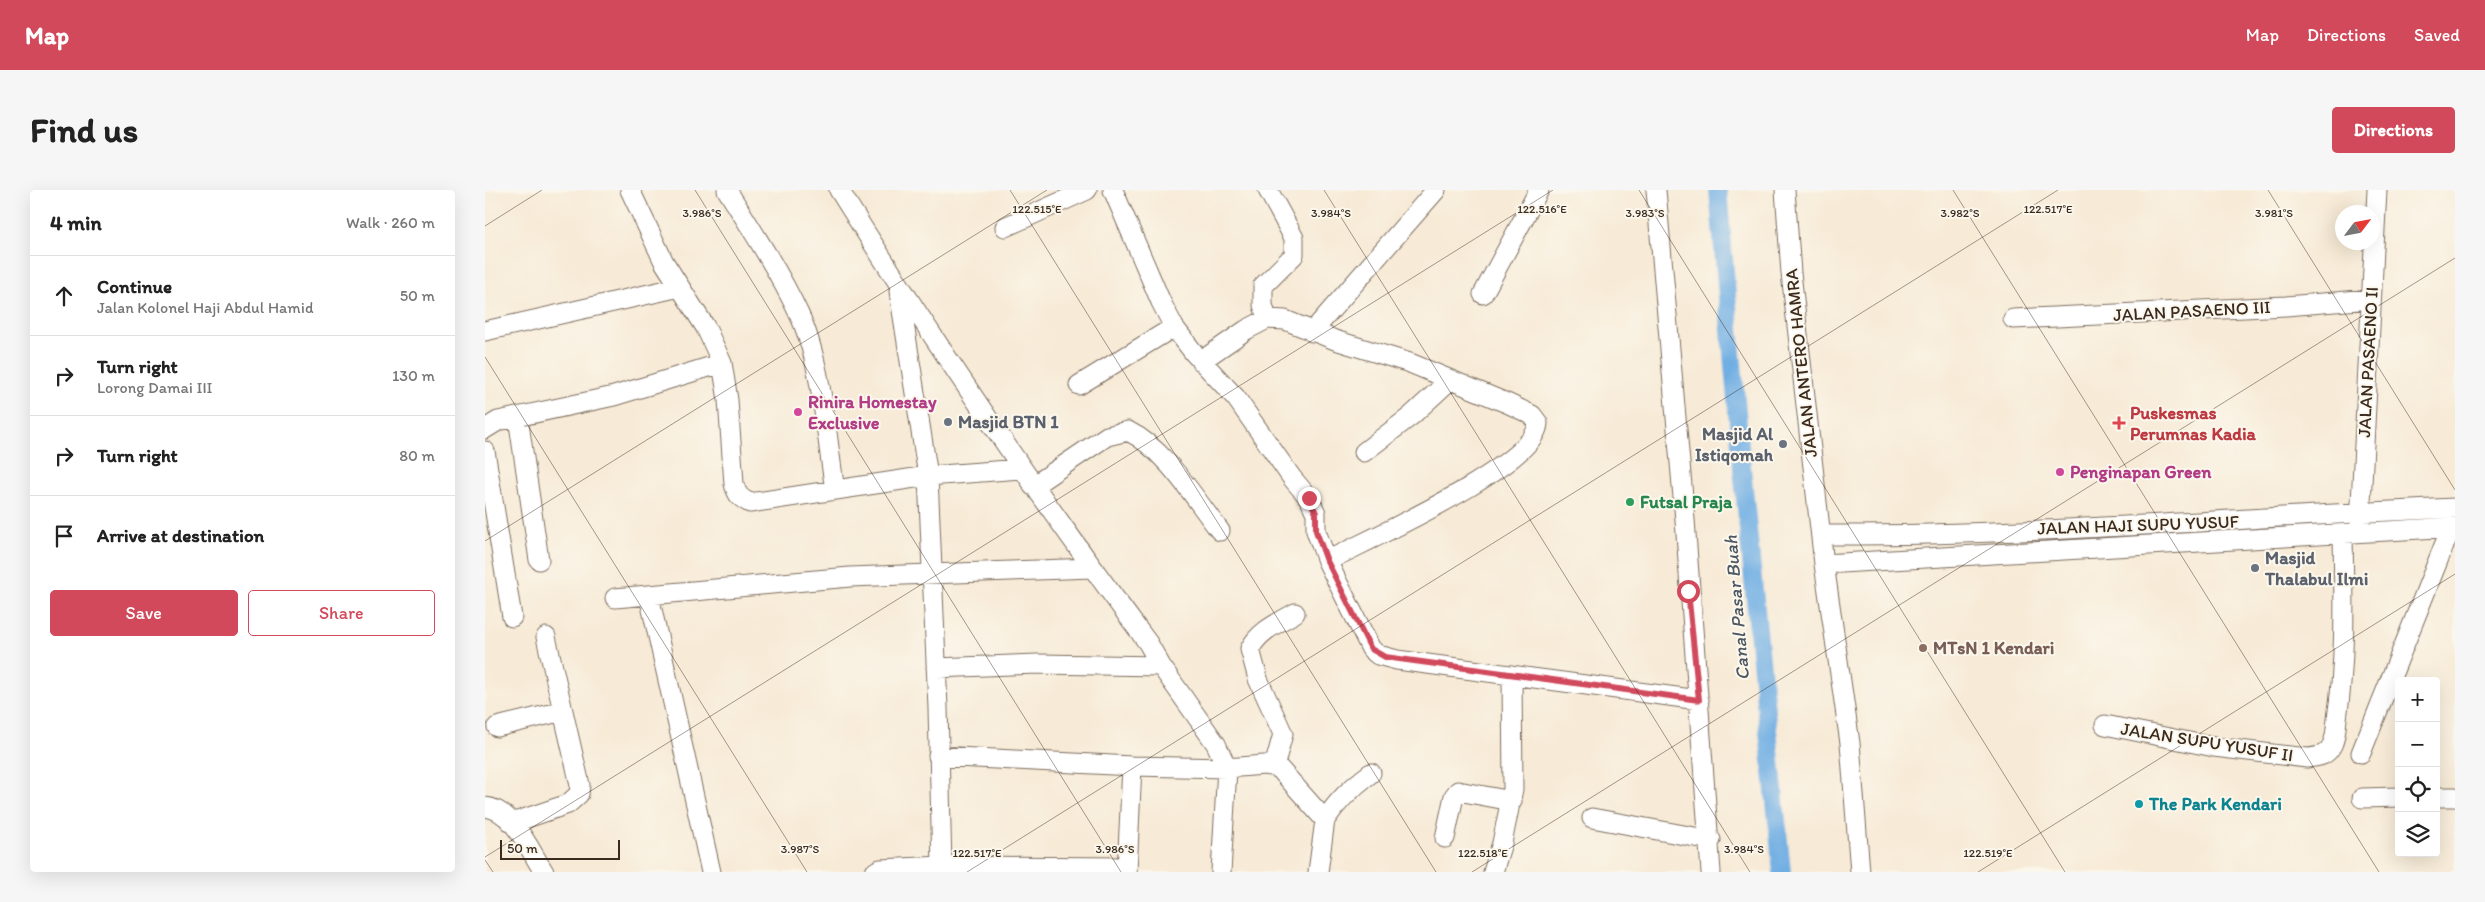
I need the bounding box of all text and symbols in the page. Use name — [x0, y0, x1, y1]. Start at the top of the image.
text: Map — [25, 21, 69, 50]
text: Map — [2246, 24, 2279, 46]
text: Directions — [2307, 24, 2386, 46]
text: Saved — [2414, 24, 2460, 46]
button: Directions — [2332, 107, 2455, 153]
text: Find us — [30, 109, 138, 151]
text: 122.515°E — [1012, 202, 1062, 216]
text: 122.516°E — [1517, 202, 1567, 216]
text: 122.517°E — [2023, 202, 2073, 216]
north arrow — [2335, 205, 2380, 250]
text: 3.986°S — [683, 206, 722, 220]
text: 3.984°S — [1311, 206, 1351, 220]
text: 3.983°S — [1625, 206, 1665, 220]
text: 3.982°S — [1941, 206, 1980, 220]
text: 3.981°S — [2255, 206, 2293, 220]
text: 4 min — [50, 210, 102, 235]
text: Walk · 260 m — [346, 213, 435, 232]
street label: JALAN ANTERO HAMRA — [1780, 267, 1822, 459]
text: Continue — [97, 275, 172, 298]
icon: ahead — [50, 282, 78, 310]
text: 50 m — [400, 286, 435, 305]
street label: JALAN PASAENO II — [2353, 286, 2383, 438]
street label: JALAN PASAENO III — [2113, 296, 2271, 326]
text: Jalan Kolonel Haji Abdul Hamid — [97, 298, 313, 317]
text: Turn right — [97, 355, 178, 378]
icon: right — [50, 362, 78, 390]
text: 130 m — [392, 366, 435, 385]
text: Lorong Damai III — [97, 378, 213, 397]
place label: Rinira Homestay Exclusive — [808, 391, 937, 434]
place label: Puskesmas Perumnas Kadia — [2130, 402, 2257, 445]
marker: Rinira Homestay Exclusive — [792, 406, 804, 418]
place label: Masjid BTN 1 — [958, 411, 1059, 433]
marker: Masjid BTN 1 — [942, 416, 954, 428]
marker: Puskesmas Perumnas Kadia — [2112, 416, 2126, 430]
place label: Masjid Al Istiqomah — [1695, 423, 1774, 466]
marker: Masjid Al Istiqomah — [1777, 438, 1789, 450]
icon: right — [50, 442, 78, 470]
text: Turn right — [97, 444, 178, 467]
text: 80 m — [399, 446, 435, 465]
place label: Penginapan Green — [2070, 461, 2212, 483]
marker: Penginapan Green — [2054, 466, 2066, 478]
route end — [1298, 487, 1321, 510]
place label: Futsal Praja — [1640, 491, 1733, 513]
marker: Futsal Praja — [1624, 496, 1636, 508]
street label: JALAN HAJI SUPU YUSUF — [2037, 510, 2240, 540]
icon: arrive — [50, 522, 78, 550]
text: Arrive at destination — [97, 524, 264, 547]
water label: Canal Pasar Buah — [1719, 534, 1754, 681]
place label: Masjid Thalabul Ilmi — [2264, 547, 2368, 590]
marker: Masjid Thalabul Ilmi — [2249, 562, 2261, 574]
route start — [1677, 580, 1700, 603]
button: Save — [50, 590, 238, 636]
button: Share — [248, 590, 435, 636]
place label: MTsN 1 Kendari — [1933, 637, 2054, 659]
marker: MTsN 1 Kendari — [1917, 642, 1929, 654]
map controls — [2395, 677, 2440, 857]
button: + — [2395, 677, 2440, 722]
street label: JALAN SUPU YUSUF II — [2119, 718, 2295, 766]
button: − — [2395, 722, 2440, 767]
button: locate — [2395, 767, 2440, 812]
place label: The Park Kendari — [2148, 793, 2282, 815]
marker: The Park Kendari — [2133, 798, 2145, 810]
button: layers — [2395, 812, 2440, 857]
scale bar — [500, 837, 620, 860]
text: 50 m — [507, 840, 538, 857]
text: 3.987°S — [781, 842, 820, 856]
text: 3.986°S — [1096, 842, 1135, 856]
text: 3.984°S — [1724, 842, 1764, 856]
text: 122.517°E — [952, 846, 1002, 860]
text: 122.518°E — [1458, 846, 1508, 860]
text: 122.519°E — [1963, 846, 2013, 860]

